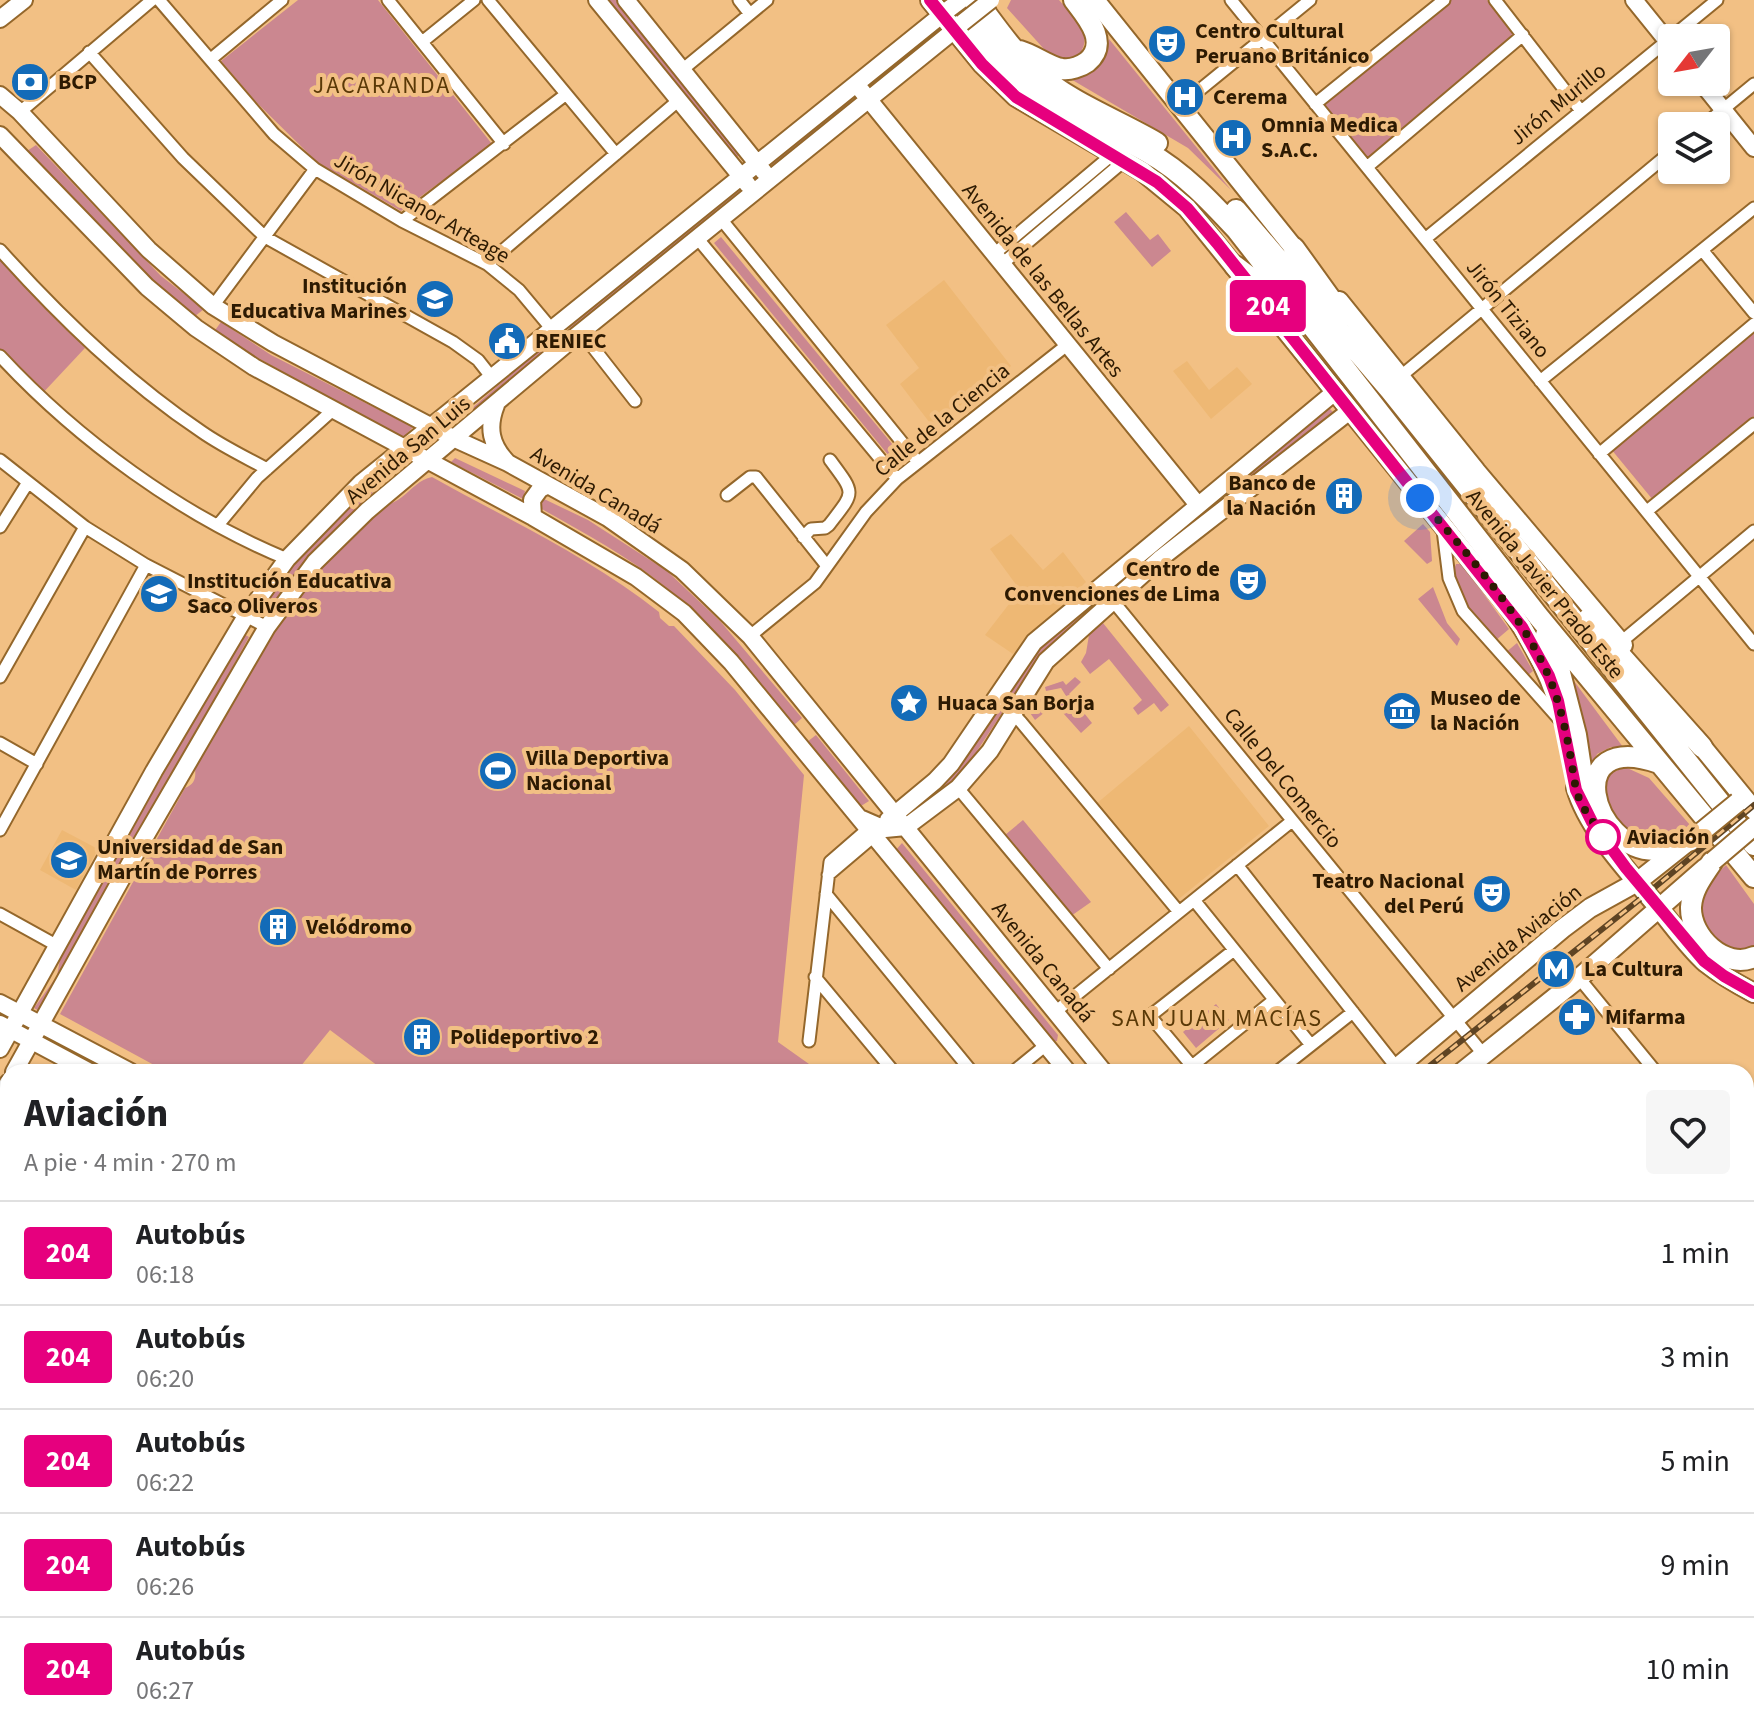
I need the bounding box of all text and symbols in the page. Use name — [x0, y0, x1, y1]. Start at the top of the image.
place label: Centro Cultural Peruano Británico — [1195, 15, 1369, 72]
theatre icon: Centro Cultural Peruano Británico — [1146, 23, 1188, 65]
north arrow — [1658, 24, 1730, 96]
map controls — [1658, 24, 1730, 184]
street label: Jirón Murillo — [1503, 55, 1613, 153]
bank icon: BCP — [9, 61, 51, 103]
place label: BCP — [58, 66, 97, 98]
district label: JACARANDA — [313, 68, 451, 103]
hospital icon: Cerema — [1164, 76, 1206, 118]
place label: Cerema — [1213, 81, 1288, 113]
place label: Omnia Medica S.A.C. — [1261, 109, 1398, 166]
button: layers — [1658, 112, 1730, 184]
hospital icon: Omnia Medica S.A.C. — [1212, 117, 1254, 159]
street label: Jirón Nicanor Arteage — [328, 145, 516, 271]
street label: Avenida de las Bellas Artes — [954, 176, 1132, 384]
street label: Jirón Tiziano — [1458, 253, 1558, 365]
place label: Institución Educativa Marines — [230, 270, 407, 327]
school or university icon: Institución Educativa Marines — [414, 278, 456, 320]
line badge: 204 — [1222, 280, 1314, 332]
text: 204 — [1246, 286, 1290, 326]
public building icon: RENIEC — [486, 320, 528, 362]
place label: RENIEC — [535, 325, 607, 357]
street label: Calle de la Ciencia — [867, 355, 1017, 485]
street label: Avenida San Luis — [339, 388, 477, 512]
street label: Avenida Canadá — [524, 438, 668, 542]
place label: Banco de la Nación — [1226, 467, 1316, 524]
building icon: Banco de la Nación — [1323, 475, 1365, 517]
your location — [1400, 478, 1440, 518]
street label: Avenida Javier Prado Este — [1458, 482, 1632, 686]
place label: Centro de Convenciones de Lima — [1004, 553, 1220, 610]
theatre icon: Centro de Convenciones de Lima — [1227, 561, 1269, 603]
place label: Institución Educativa Saco Oliveros — [187, 565, 392, 622]
school or university icon: Institución Educativa Saco Oliveros — [138, 573, 180, 615]
place icon: Huaca San Borja — [888, 682, 930, 724]
place label: Museo de la Nación — [1430, 682, 1521, 739]
place label: Huaca San Borja — [937, 687, 1095, 719]
museum icon: Museo de la Nación — [1381, 690, 1423, 732]
street label: Calle Del Comercio — [1216, 701, 1350, 855]
place label: Villa Deportiva Nacional — [525, 742, 669, 799]
sports icon: Villa Deportiva Nacional — [477, 750, 519, 792]
marker: Aviación — [1586, 820, 1620, 854]
place label: Aviación — [1626, 821, 1710, 853]
place label: Universidad de San Martín de Porres — [97, 831, 283, 888]
school or university icon: Universidad de San Martín de Porres — [48, 839, 90, 881]
place label: Teatro Nacional del Perú — [1312, 865, 1465, 922]
theatre icon: Teatro Nacional del Perú — [1471, 873, 1513, 915]
street label: Avenida Aviación — [1447, 876, 1589, 1000]
street label: Avenida Canadá — [984, 894, 1102, 1030]
building icon: Velódromo — [257, 906, 299, 948]
place label: Velódromo — [305, 911, 412, 943]
metro station icon: La Cultura — [1535, 948, 1577, 990]
place label: La Cultura — [1584, 953, 1683, 985]
pharmacy icon: Mifarma — [1556, 996, 1598, 1038]
district label: SAN JUAN MACÍAS — [1111, 1001, 1323, 1036]
place label: Mifarma — [1605, 1001, 1686, 1033]
building icon: Polideportivo 2 — [401, 1016, 443, 1058]
place label: Polideportivo 2 — [450, 1021, 599, 1053]
text: Aviación — [24, 1087, 168, 1141]
button: heart — [1646, 1090, 1730, 1174]
text: A pie · 4 min · 270 m — [24, 1144, 237, 1181]
text: Autobús — [136, 1213, 245, 1256]
text: 1 min — [1660, 1232, 1730, 1275]
text: 204 — [46, 1233, 90, 1273]
text: 06:18 — [136, 1256, 194, 1293]
text: Autobús — [136, 1317, 245, 1360]
text: 3 min — [1660, 1336, 1730, 1379]
text: 204 — [46, 1337, 90, 1377]
text: 06:20 — [136, 1360, 194, 1397]
text: Autobús — [136, 1421, 245, 1464]
text: 5 min — [1660, 1440, 1730, 1483]
text: 204 — [46, 1441, 90, 1481]
text: 06:22 — [136, 1464, 194, 1501]
text: Autobús — [136, 1525, 245, 1568]
text: 9 min — [1660, 1544, 1730, 1587]
text: 204 — [46, 1545, 90, 1585]
text: 06:26 — [136, 1568, 194, 1605]
text: Autobús — [136, 1629, 245, 1672]
text: 10 min — [1646, 1648, 1730, 1691]
text: 204 — [46, 1649, 90, 1689]
text: 06:27 — [136, 1672, 194, 1709]

